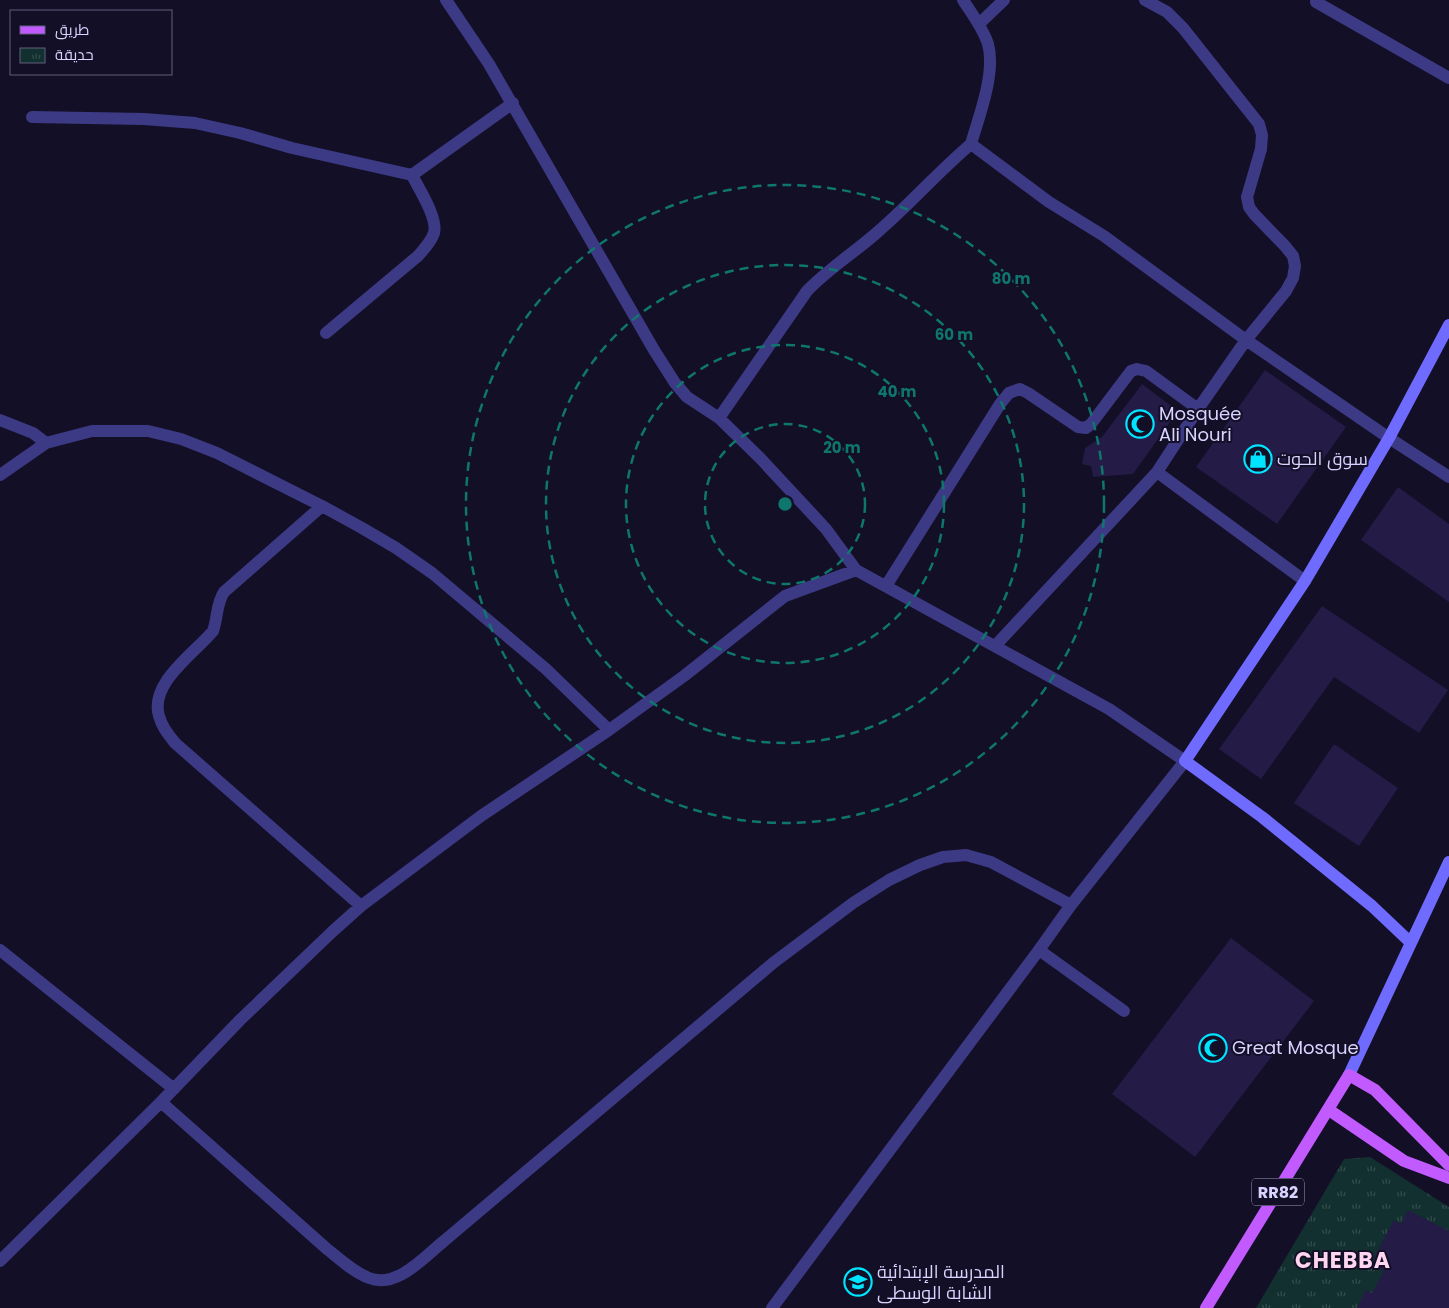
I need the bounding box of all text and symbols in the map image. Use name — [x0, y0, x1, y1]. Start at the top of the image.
legend — [10, 10, 172, 75]
text: طريق — [55, 19, 89, 40]
text: حديقة — [55, 44, 94, 65]
text: 80 m — [992, 268, 1030, 289]
text: 60 m — [935, 324, 973, 345]
text: 40 m — [877, 381, 917, 402]
place label: Mosquée Ali Nouri — [1159, 401, 1241, 447]
mosque icon: Mosquée Ali Nouri — [1125, 409, 1155, 439]
text: 20 m — [823, 437, 861, 458]
shop icon: سوق الحوت — [1243, 444, 1273, 474]
place label: سوق الحوت — [1277, 446, 1368, 471]
centre of rings — [776, 495, 794, 513]
mosque icon: Great Mosque — [1198, 1033, 1228, 1063]
place label: Great Mosque — [1232, 1035, 1359, 1060]
road number: RR82 — [1252, 1178, 1304, 1206]
district label: CHEBBA — [1295, 1245, 1391, 1276]
place label: المدرسة الإبتدائية الشابة الوسطى — [877, 1259, 1005, 1305]
school or university icon: المدرسة الإبتدائية الشابة الوسطى — [843, 1267, 873, 1297]

